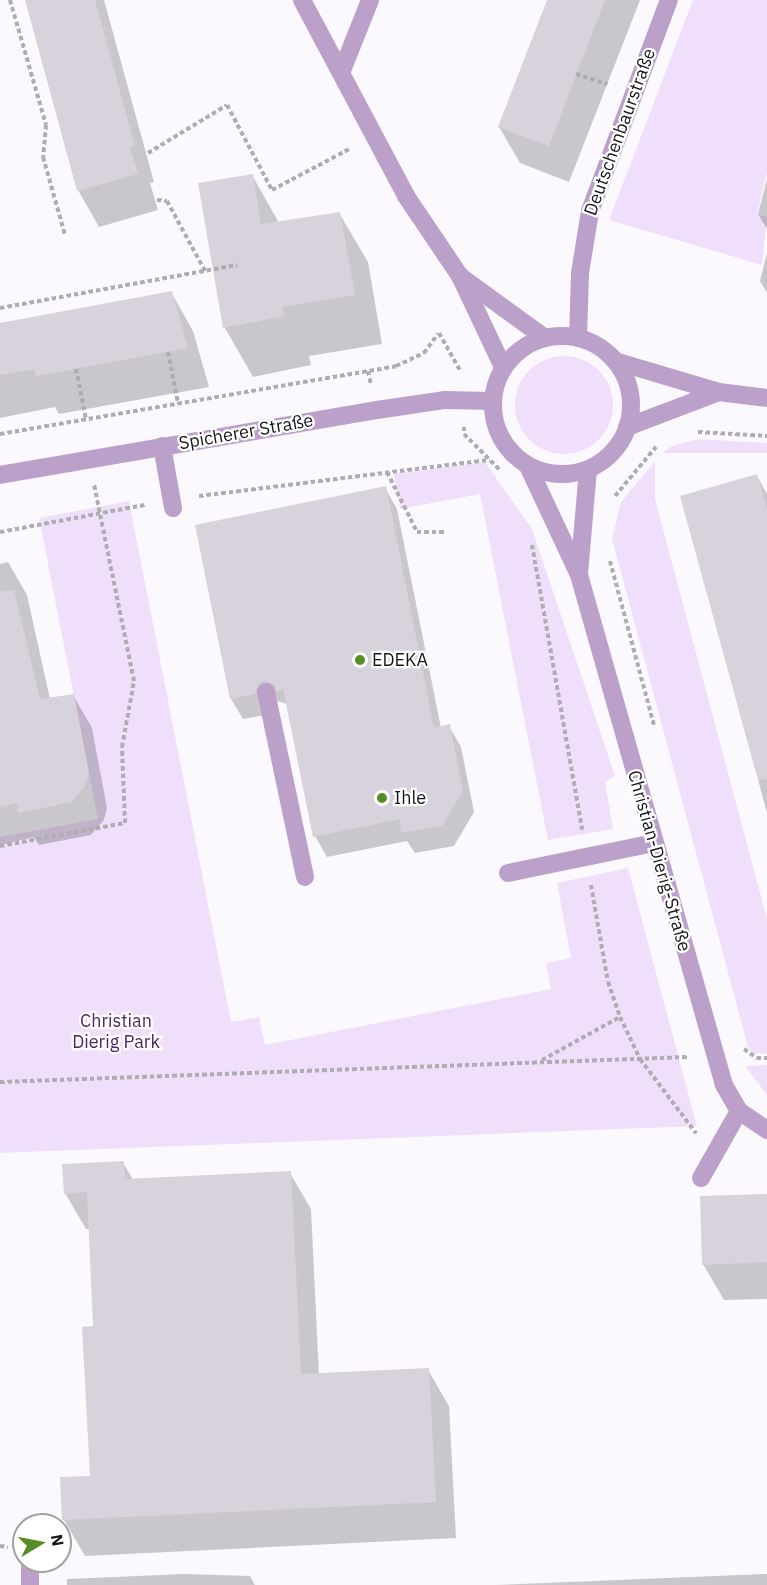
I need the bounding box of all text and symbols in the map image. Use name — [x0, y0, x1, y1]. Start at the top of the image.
street label: Deutschenbaurstraße — [580, 46, 660, 218]
street label: Spicherer Straße — [177, 410, 315, 454]
place label: EDEKA — [372, 649, 428, 671]
marker: EDEKA — [353, 653, 367, 667]
street label: Christian-Dierig-Straße — [623, 768, 695, 954]
place label: Ihle — [394, 787, 426, 809]
marker: Ihle — [375, 791, 389, 805]
park label: Christian Dierig Park — [72, 1011, 160, 1054]
north arrow — [12, 1513, 72, 1573]
text: N — [47, 1533, 69, 1548]

